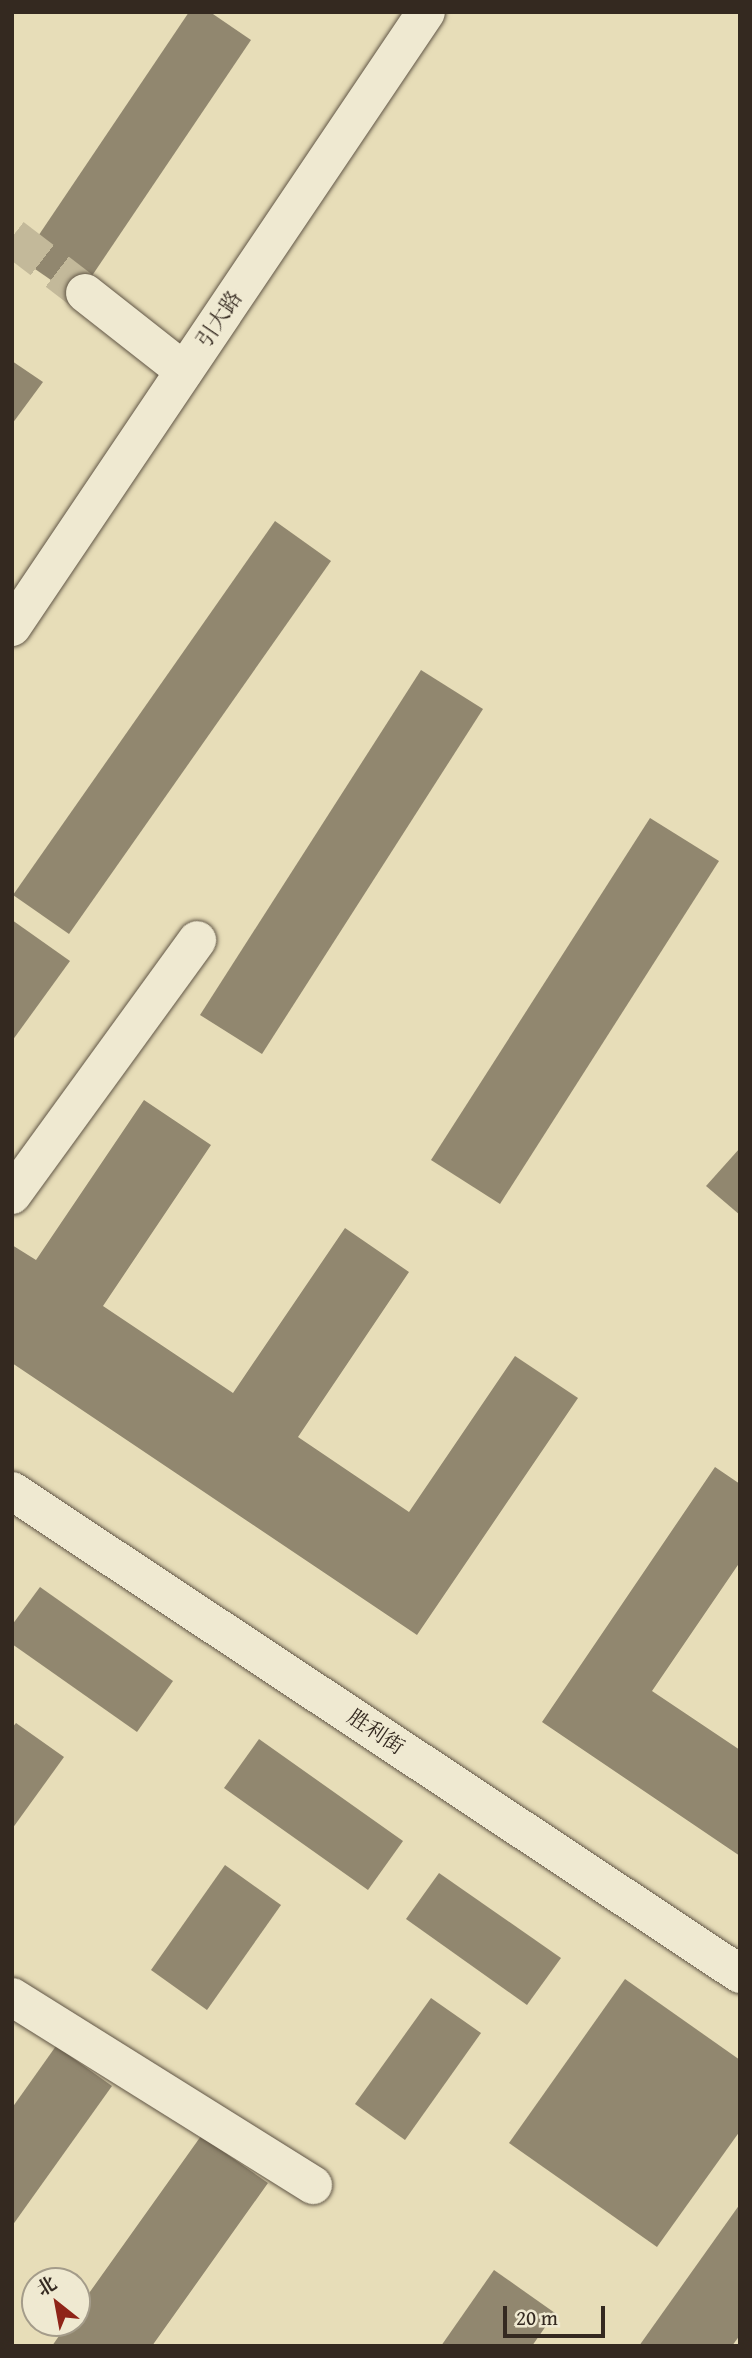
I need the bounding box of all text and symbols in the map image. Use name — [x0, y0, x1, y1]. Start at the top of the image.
street label: 引大路 — [191, 286, 247, 352]
street label: 胜利街 — [343, 1704, 409, 1760]
north arrow — [21, 2267, 91, 2337]
text: 北 — [31, 2269, 62, 2303]
scale bar — [507, 2292, 608, 2336]
text: 20 m — [516, 2302, 558, 2333]

